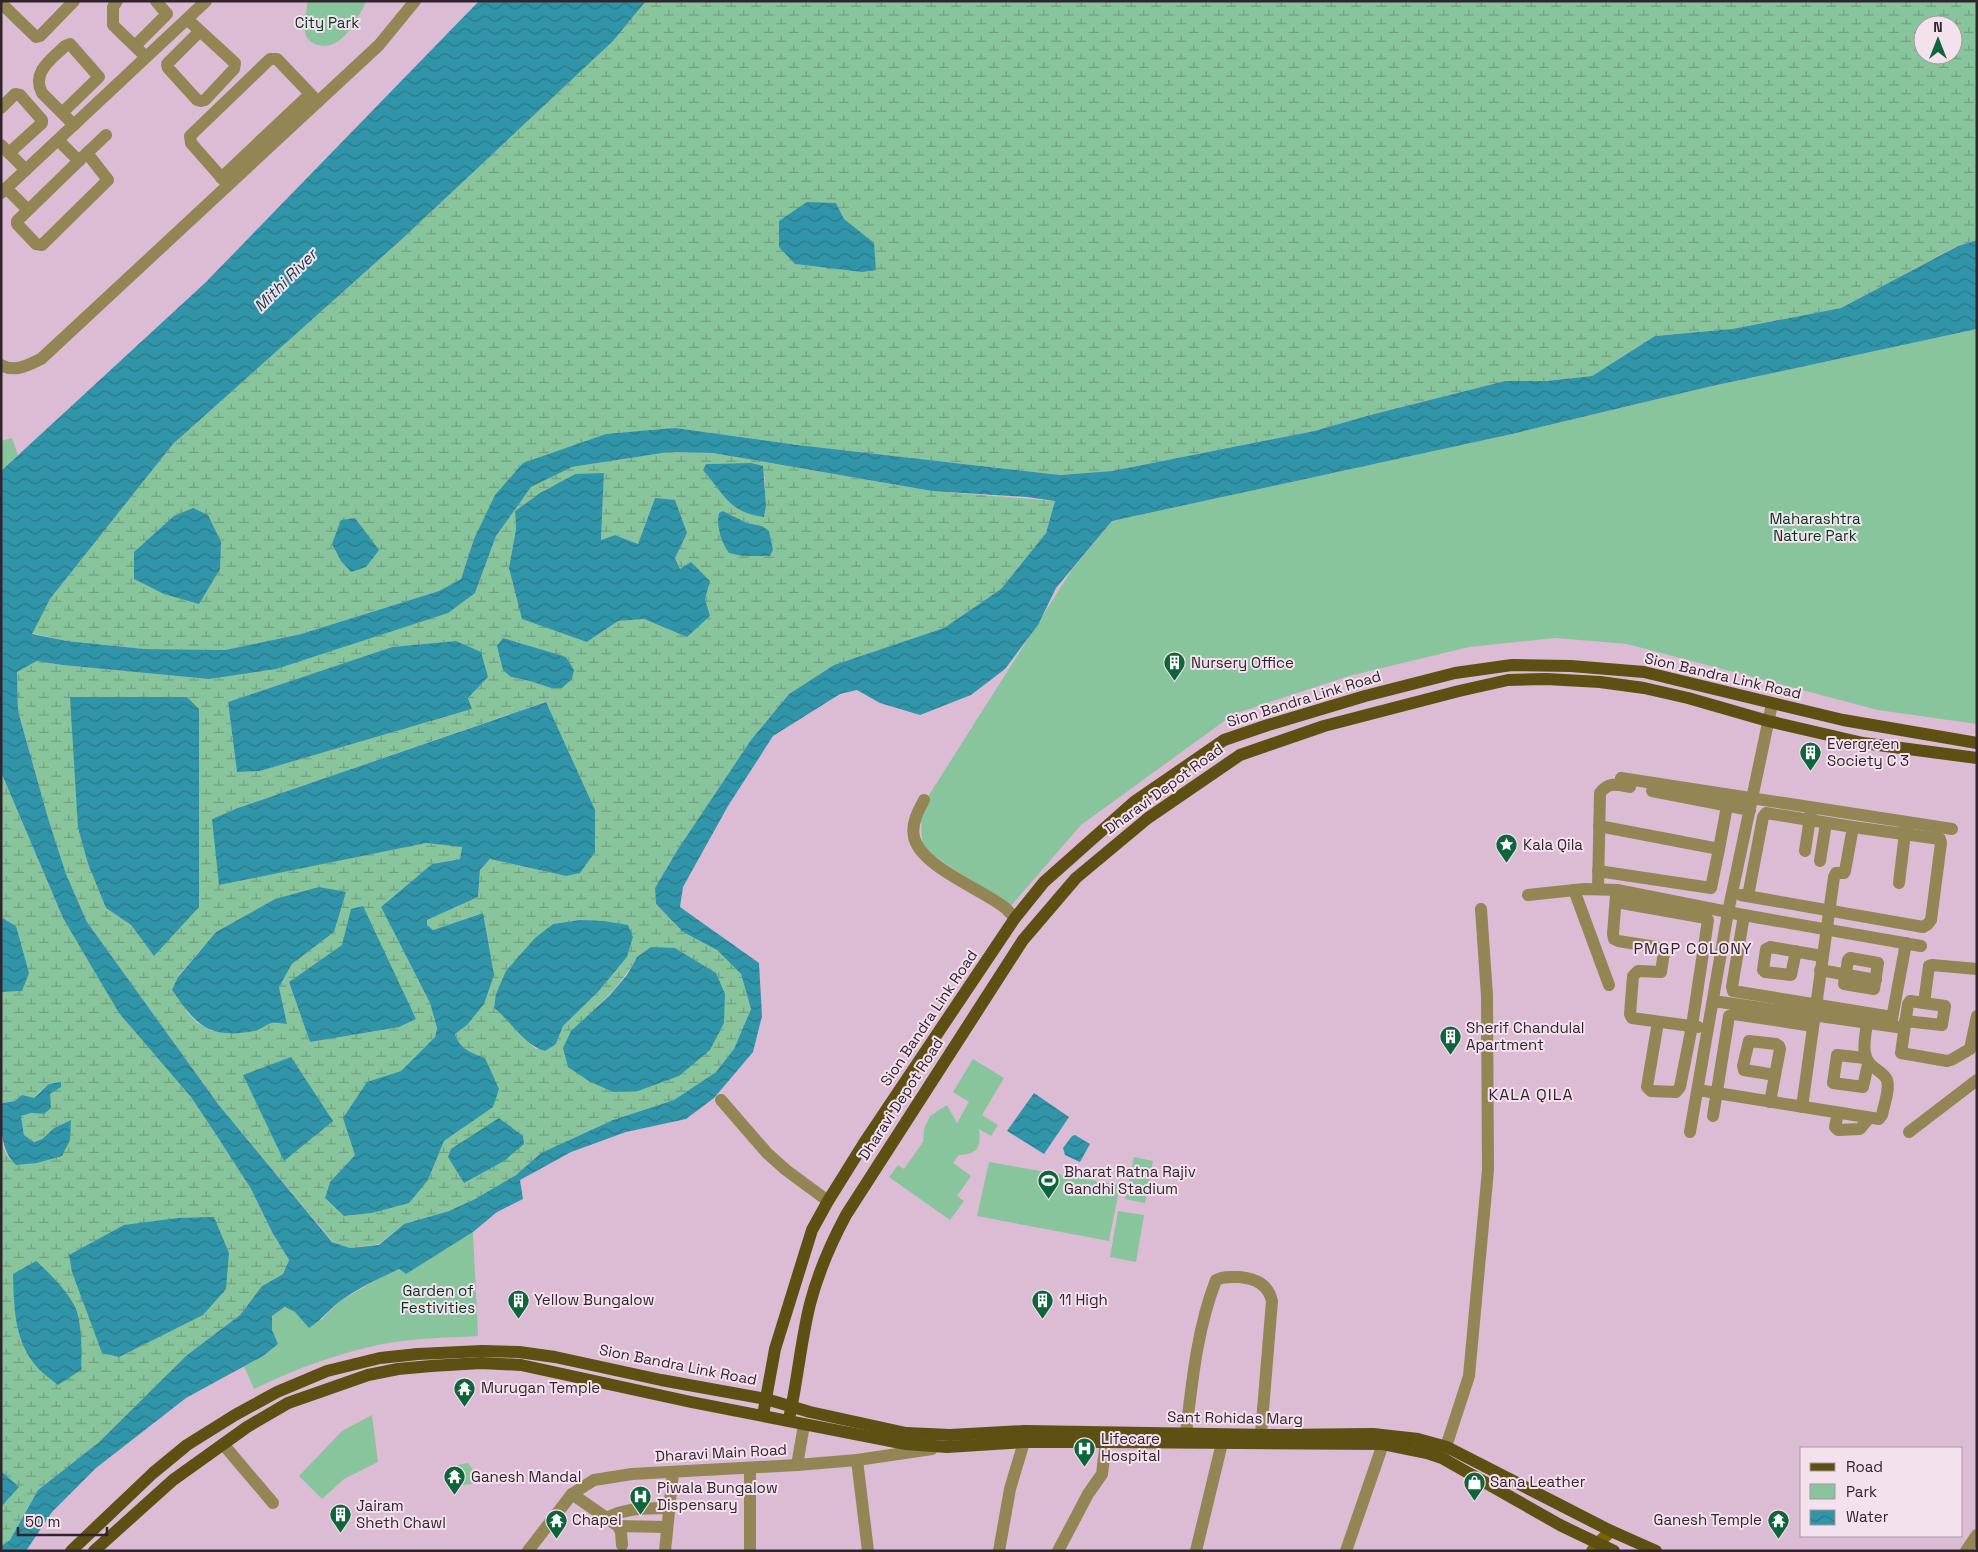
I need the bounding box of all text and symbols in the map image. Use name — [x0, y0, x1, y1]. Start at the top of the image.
park label: City Park — [295, 13, 359, 32]
north arrow — [1913, 15, 1963, 65]
text: N — [1933, 18, 1943, 36]
water label: Mithi River — [249, 243, 323, 316]
park label: Maharashtra Nature Park — [1769, 509, 1861, 545]
street label: Sion Bandra Link Road — [1643, 648, 1803, 703]
building icon: Nursery Office — [1163, 651, 1187, 682]
place label: Nursery Office — [1191, 653, 1294, 672]
street label: Sion Bandra Link Road — [1224, 666, 1383, 731]
place label: Evergreen Society C 3 — [1827, 734, 1909, 770]
street label: Dharavi Depot Road — [1101, 739, 1227, 838]
building icon: Evergreen Society C 3 — [1799, 741, 1823, 772]
place icon: Kala Qila — [1495, 833, 1519, 864]
place label: Kala Qila — [1523, 835, 1583, 854]
district label: PMGP COLONY — [1633, 938, 1753, 959]
street label: Sion Bandra Link Road — [876, 946, 981, 1089]
place label: Sherif Chandulal Apartment — [1466, 1018, 1585, 1054]
building icon: Sherif Chandulal Apartment — [1438, 1025, 1462, 1056]
street label: Dharavi Depot Road — [854, 1034, 947, 1163]
district label: KALA QILA — [1489, 1084, 1573, 1105]
place label: Bharat Ratna Rajiv Gandhi Stadium — [1064, 1162, 1196, 1198]
sports icon: Bharat Ratna Rajiv Gandhi Stadium — [1036, 1169, 1060, 1200]
park label: Garden of Festivities — [401, 1281, 475, 1317]
building icon: Yellow Bungalow — [506, 1288, 530, 1319]
building icon: 11 High — [1031, 1288, 1055, 1319]
place label: Yellow Bungalow — [534, 1290, 654, 1309]
place label: 11 High — [1059, 1290, 1108, 1309]
street label: Sion Bandra Link Road — [598, 1340, 759, 1389]
temple icon: Murugan Temple — [453, 1376, 477, 1407]
place label: Murugan Temple — [481, 1378, 600, 1397]
street label: Sant Rohidas Marg — [1167, 1407, 1303, 1428]
place label: Lifecare Hospital — [1101, 1429, 1161, 1465]
hospital icon: Lifecare Hospital — [1073, 1436, 1097, 1467]
street label: Dharavi Main Road — [654, 1440, 787, 1465]
legend — [1800, 1447, 1963, 1537]
text: Road — [1846, 1457, 1883, 1476]
temple icon: Ganesh Mandal — [443, 1465, 467, 1496]
place label: Ganesh Mandal — [471, 1467, 581, 1486]
shop icon: Sana Leather — [1462, 1470, 1486, 1501]
place label: Sana Leather — [1490, 1472, 1586, 1491]
place label: Piwala Bungalow Dispensary — [657, 1478, 778, 1514]
text: Park — [1846, 1482, 1877, 1501]
hospital icon: Piwala Bungalow Dispensary — [629, 1485, 653, 1516]
place label: Jairam Sheth Chawl — [356, 1496, 446, 1532]
building icon: Jairam Sheth Chawl — [328, 1503, 352, 1534]
scale bar — [18, 1504, 106, 1536]
text: Water — [1846, 1507, 1889, 1526]
temple icon: Chapel — [544, 1508, 568, 1539]
temple icon: Ganesh Temple — [1766, 1508, 1790, 1539]
place label: Chapel — [572, 1510, 622, 1529]
place label: Ganesh Temple — [1654, 1510, 1762, 1529]
text: 50 m — [25, 1512, 60, 1531]

